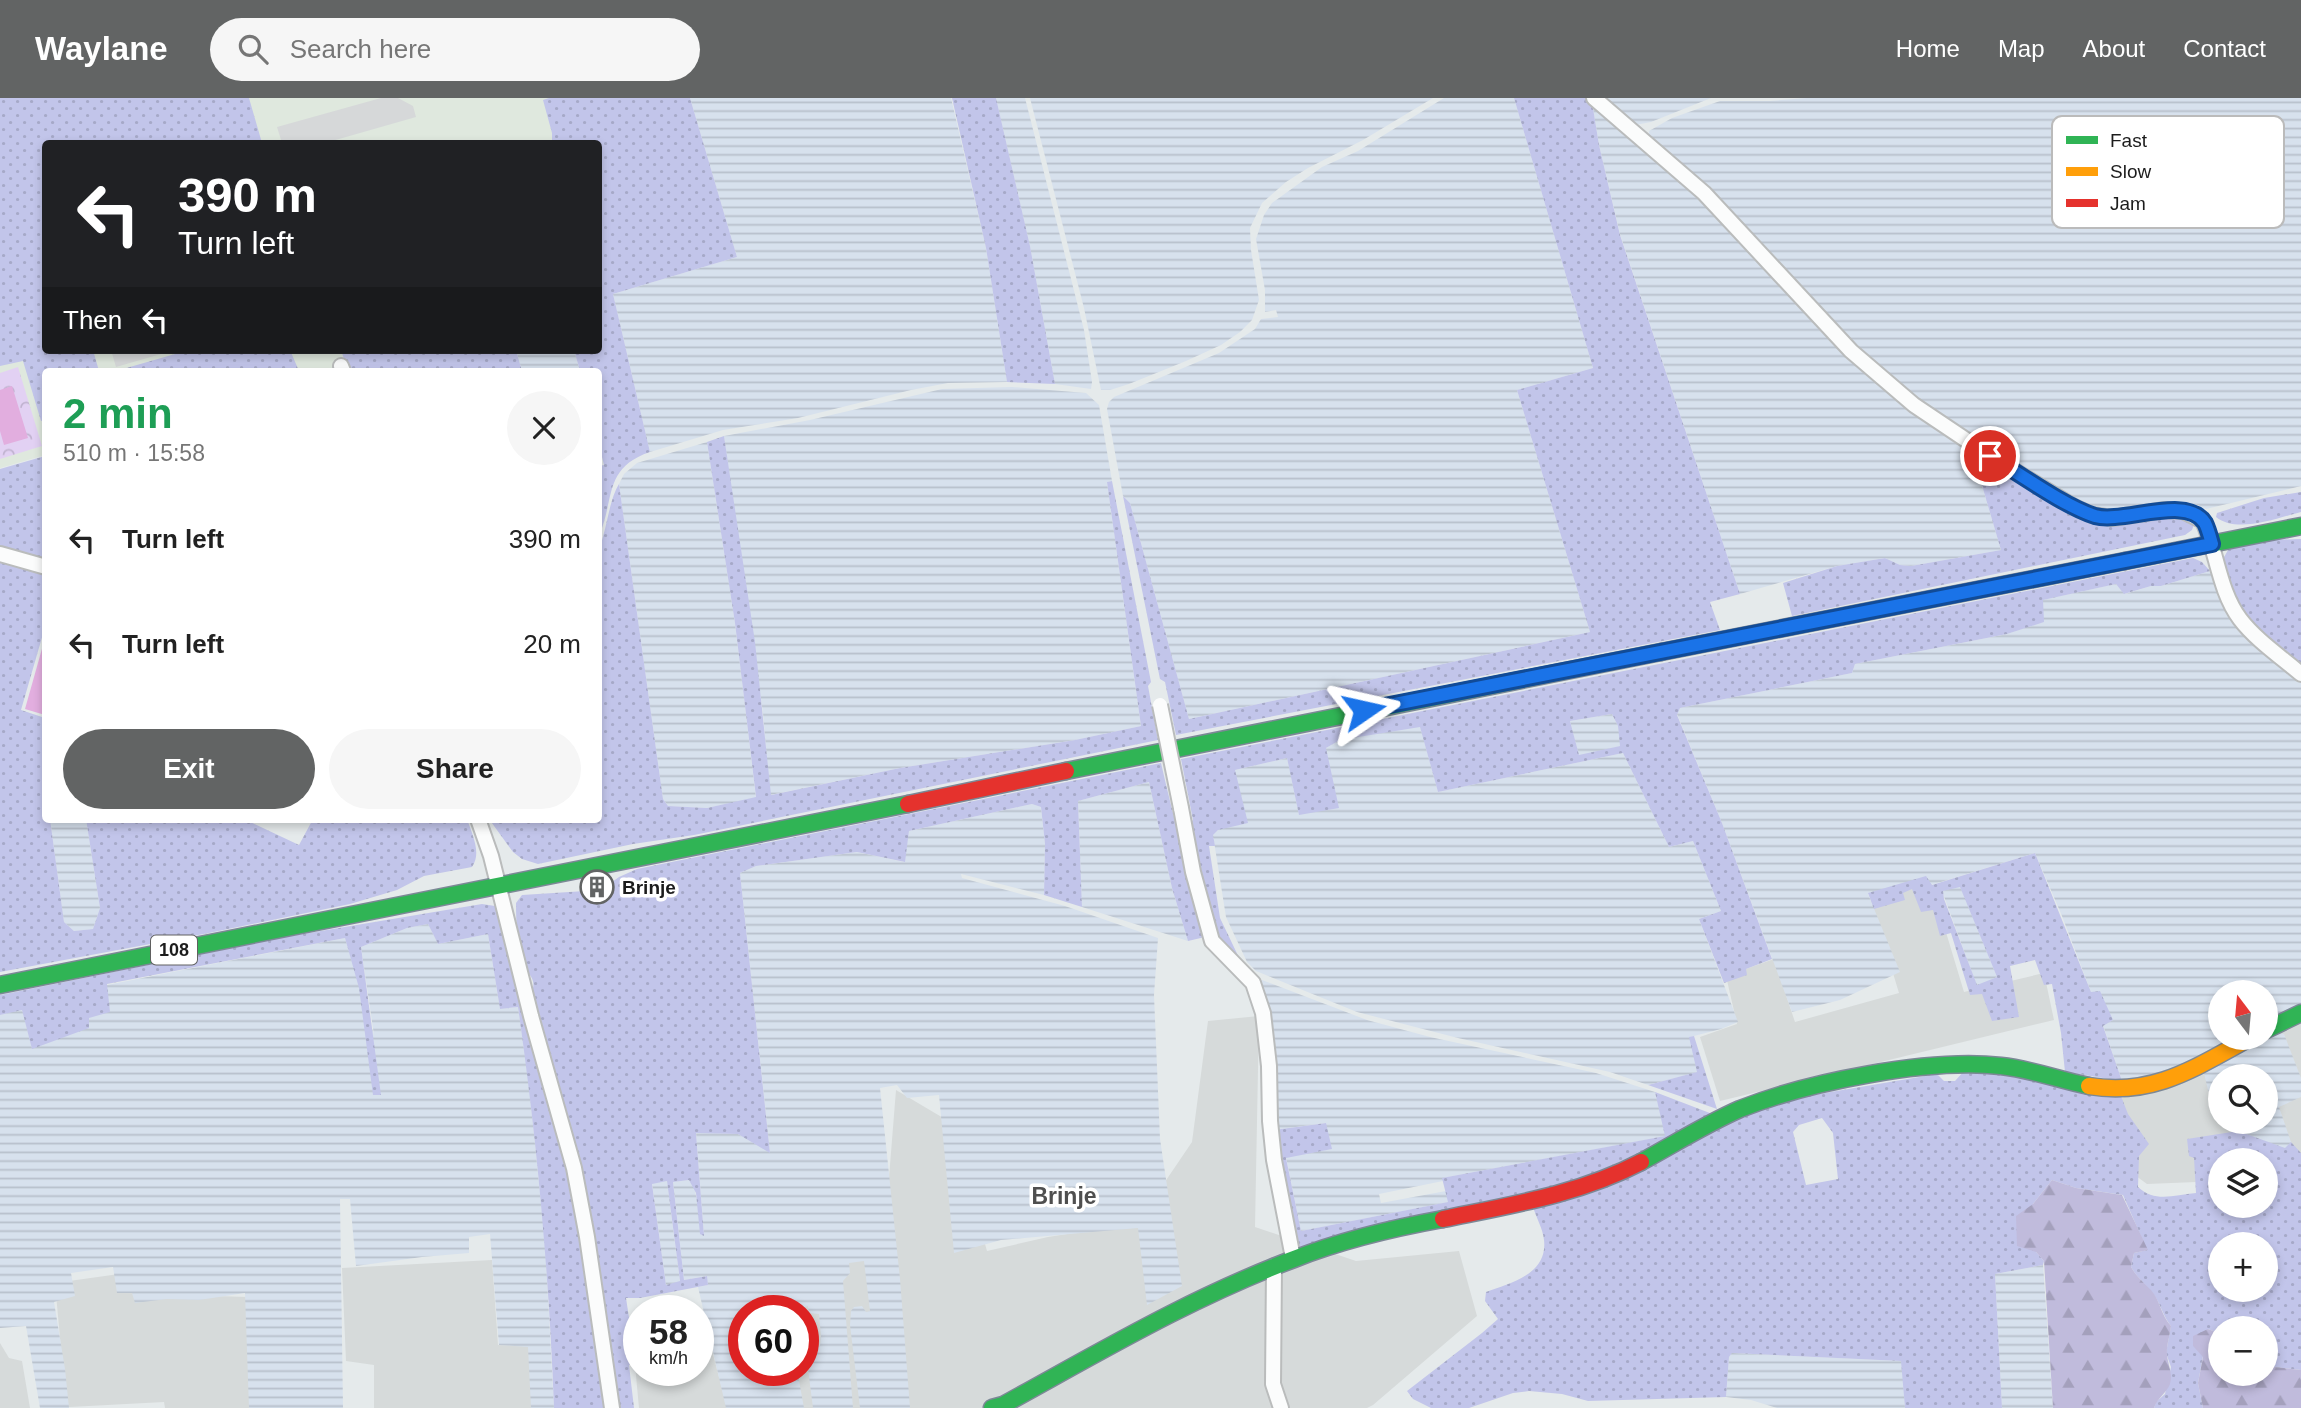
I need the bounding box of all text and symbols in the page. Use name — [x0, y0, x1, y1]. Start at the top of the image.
search box — [210, 18, 700, 81]
text: Waylane — [35, 30, 168, 67]
icon: search — [234, 30, 272, 68]
text: Search here — [290, 34, 431, 64]
text: Home — [1896, 35, 1960, 62]
text: Map — [1998, 35, 2045, 62]
text: About — [2083, 35, 2145, 62]
text: Contact — [2183, 35, 2266, 62]
legend — [2052, 116, 2284, 228]
text: Fast — [2110, 130, 2148, 151]
text: Slow — [2110, 161, 2151, 182]
icon: left — [63, 168, 154, 259]
text: 390 m — [178, 168, 317, 222]
text: Jam — [2110, 193, 2146, 214]
text: Turn left — [178, 225, 294, 261]
icon: left — [136, 301, 174, 339]
text: Then — [63, 305, 122, 335]
text: 2 min — [63, 390, 173, 437]
button: close — [507, 391, 581, 465]
pin — [1960, 426, 2020, 486]
icon: arrive — [1971, 437, 2009, 475]
text: 510 m · 15:58 — [63, 440, 205, 466]
icon: left — [63, 521, 101, 559]
text: Turn left — [122, 524, 224, 554]
text: 390 m — [509, 524, 581, 554]
icon: left — [63, 626, 101, 664]
text: Turn left — [122, 629, 224, 659]
text: 20 m — [523, 629, 581, 659]
position arrow — [1327, 673, 1401, 747]
button: Exit — [63, 729, 315, 809]
button: Share — [329, 729, 581, 809]
building icon: Brinje — [578, 868, 616, 906]
place label: Brinje — [622, 877, 676, 898]
road number: 108 — [151, 936, 197, 964]
north arrow — [2208, 980, 2278, 1050]
map controls — [2208, 980, 2278, 1386]
button: search — [2208, 1064, 2278, 1134]
button: layers — [2208, 1148, 2278, 1218]
district label: Brinje — [1031, 1183, 1097, 1209]
button: + — [2208, 1232, 2278, 1302]
speed limit sign: 60 — [728, 1295, 819, 1386]
text: 58 — [649, 1312, 688, 1351]
button: − — [2208, 1316, 2278, 1386]
text: km/h — [649, 1348, 688, 1368]

